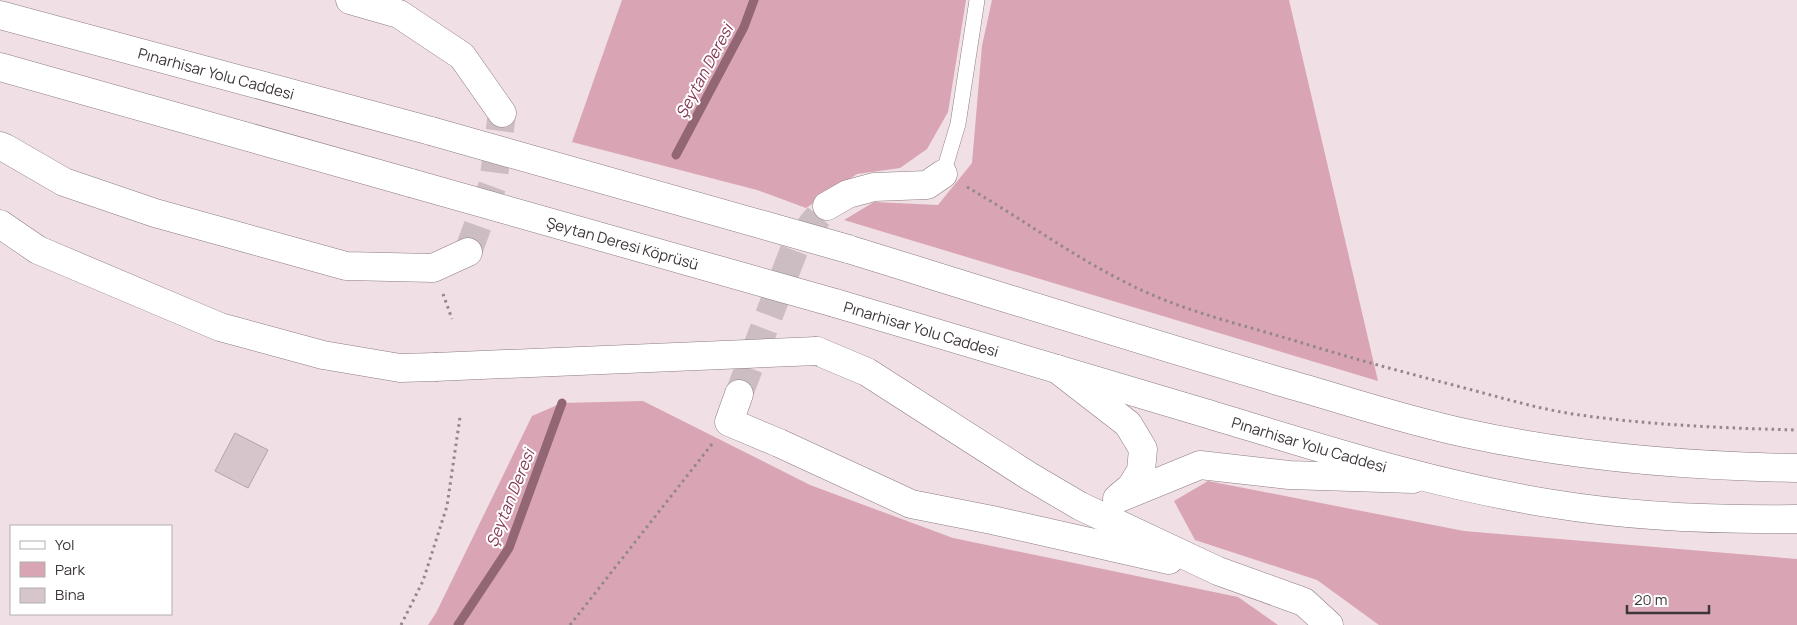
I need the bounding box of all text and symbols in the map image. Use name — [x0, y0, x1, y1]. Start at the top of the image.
water label: Şeytan Deresi — [670, 18, 739, 122]
street label: Pınarhisar Yolu Caddesi — [136, 42, 297, 104]
street label: Şeytan Deresi Köprüsü — [544, 211, 701, 274]
street label: Pınarhisar Yolu Caddesi — [841, 296, 1001, 362]
street label: Pınarhisar Yolu Caddesi — [1229, 411, 1389, 477]
water label: Şeytan Deresi — [480, 444, 540, 550]
legend — [10, 525, 172, 615]
text: Yol — [55, 534, 75, 555]
text: Park — [55, 559, 85, 580]
scale bar — [1627, 582, 1710, 614]
text: Bina — [55, 584, 85, 605]
text: 20 m — [1634, 589, 1667, 610]

